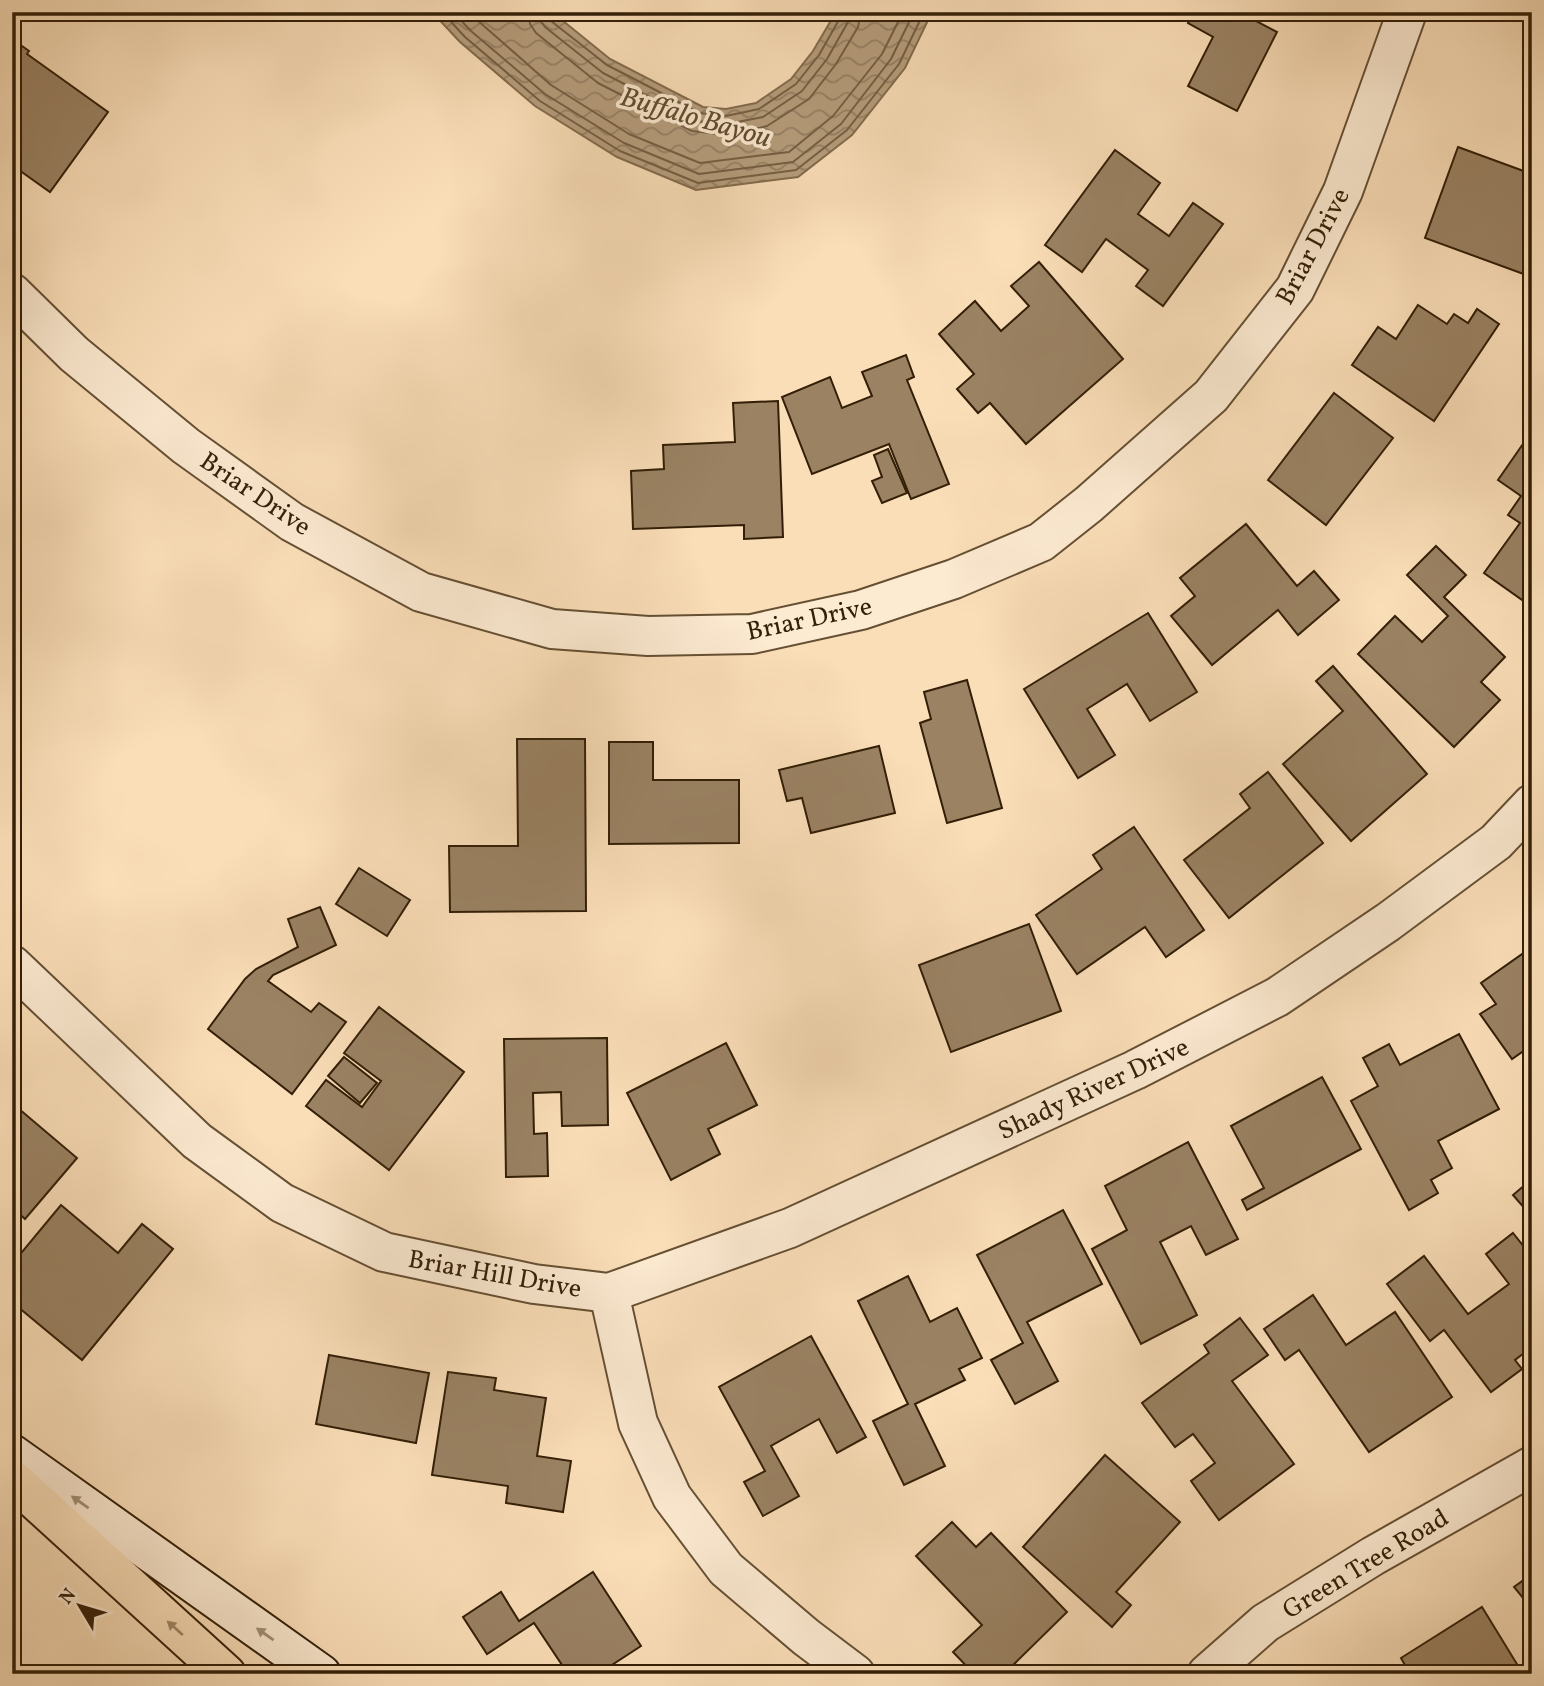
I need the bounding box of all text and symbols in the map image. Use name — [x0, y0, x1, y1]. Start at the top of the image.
water label: Buffalo Bayou — [615, 78, 775, 159]
street label: Briar Drive — [1268, 182, 1360, 312]
street label: Briar Drive — [192, 444, 318, 545]
street label: Briar Drive — [743, 589, 875, 651]
street label: Shady River Drive — [992, 1030, 1195, 1150]
street label: Briar Hill Drive — [405, 1242, 584, 1308]
one-way arrow — [71, 1495, 89, 1509]
street label: Green Tree Road — [1276, 1501, 1456, 1629]
north arrow — [46, 1570, 116, 1640]
text: N — [54, 1583, 83, 1610]
one-way arrow — [166, 1620, 184, 1636]
one-way arrow — [256, 1627, 274, 1641]

